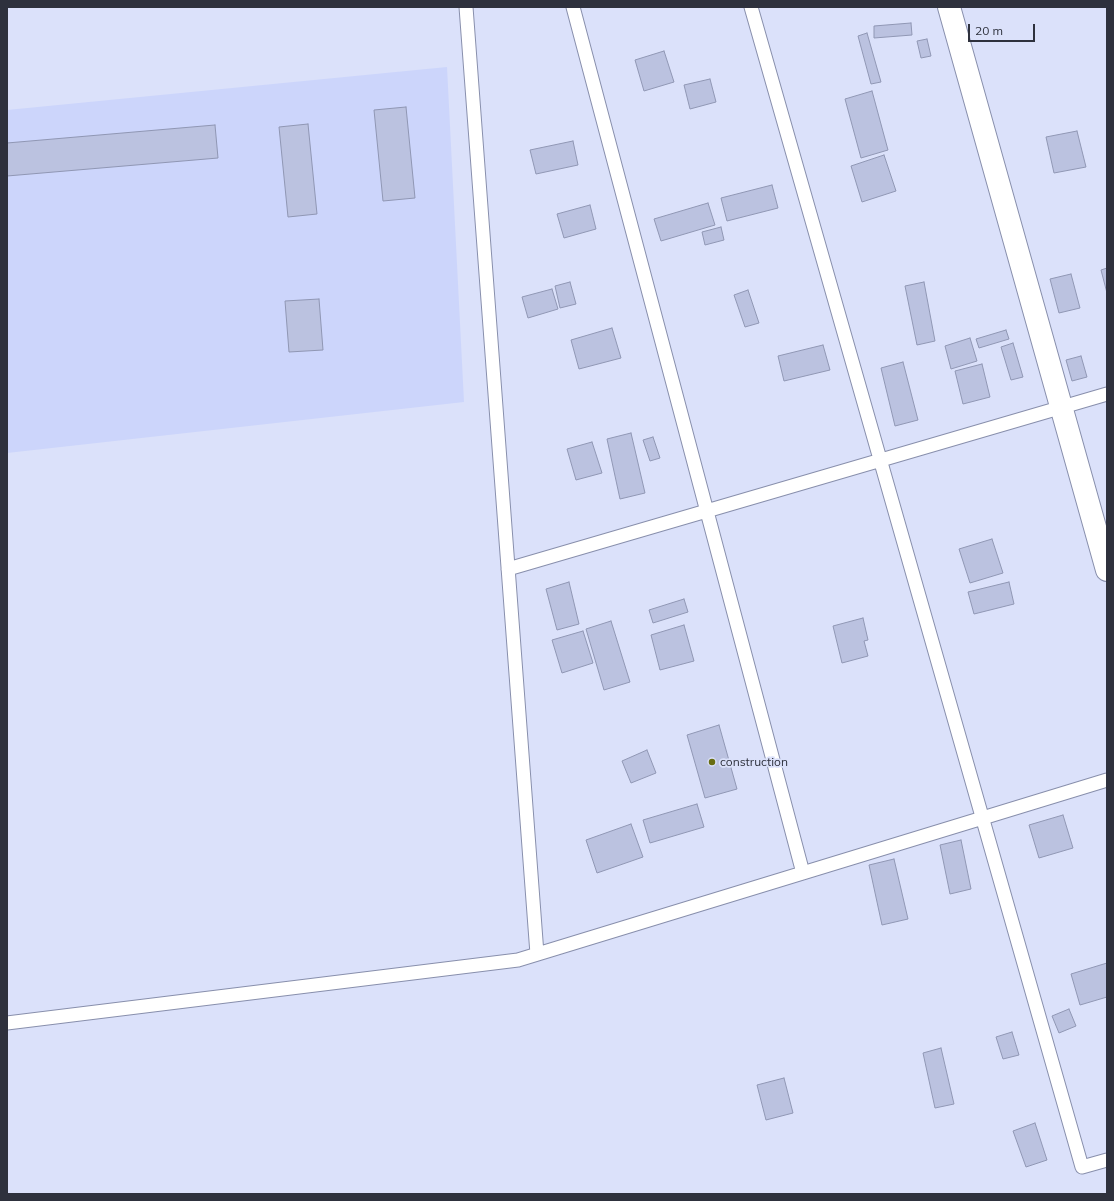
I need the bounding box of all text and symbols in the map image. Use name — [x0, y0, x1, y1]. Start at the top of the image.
scale bar — [970, 16, 1037, 42]
text: 20 m — [975, 23, 1003, 38]
place label: construction — [720, 755, 788, 769]
marker: construction — [707, 757, 717, 767]

